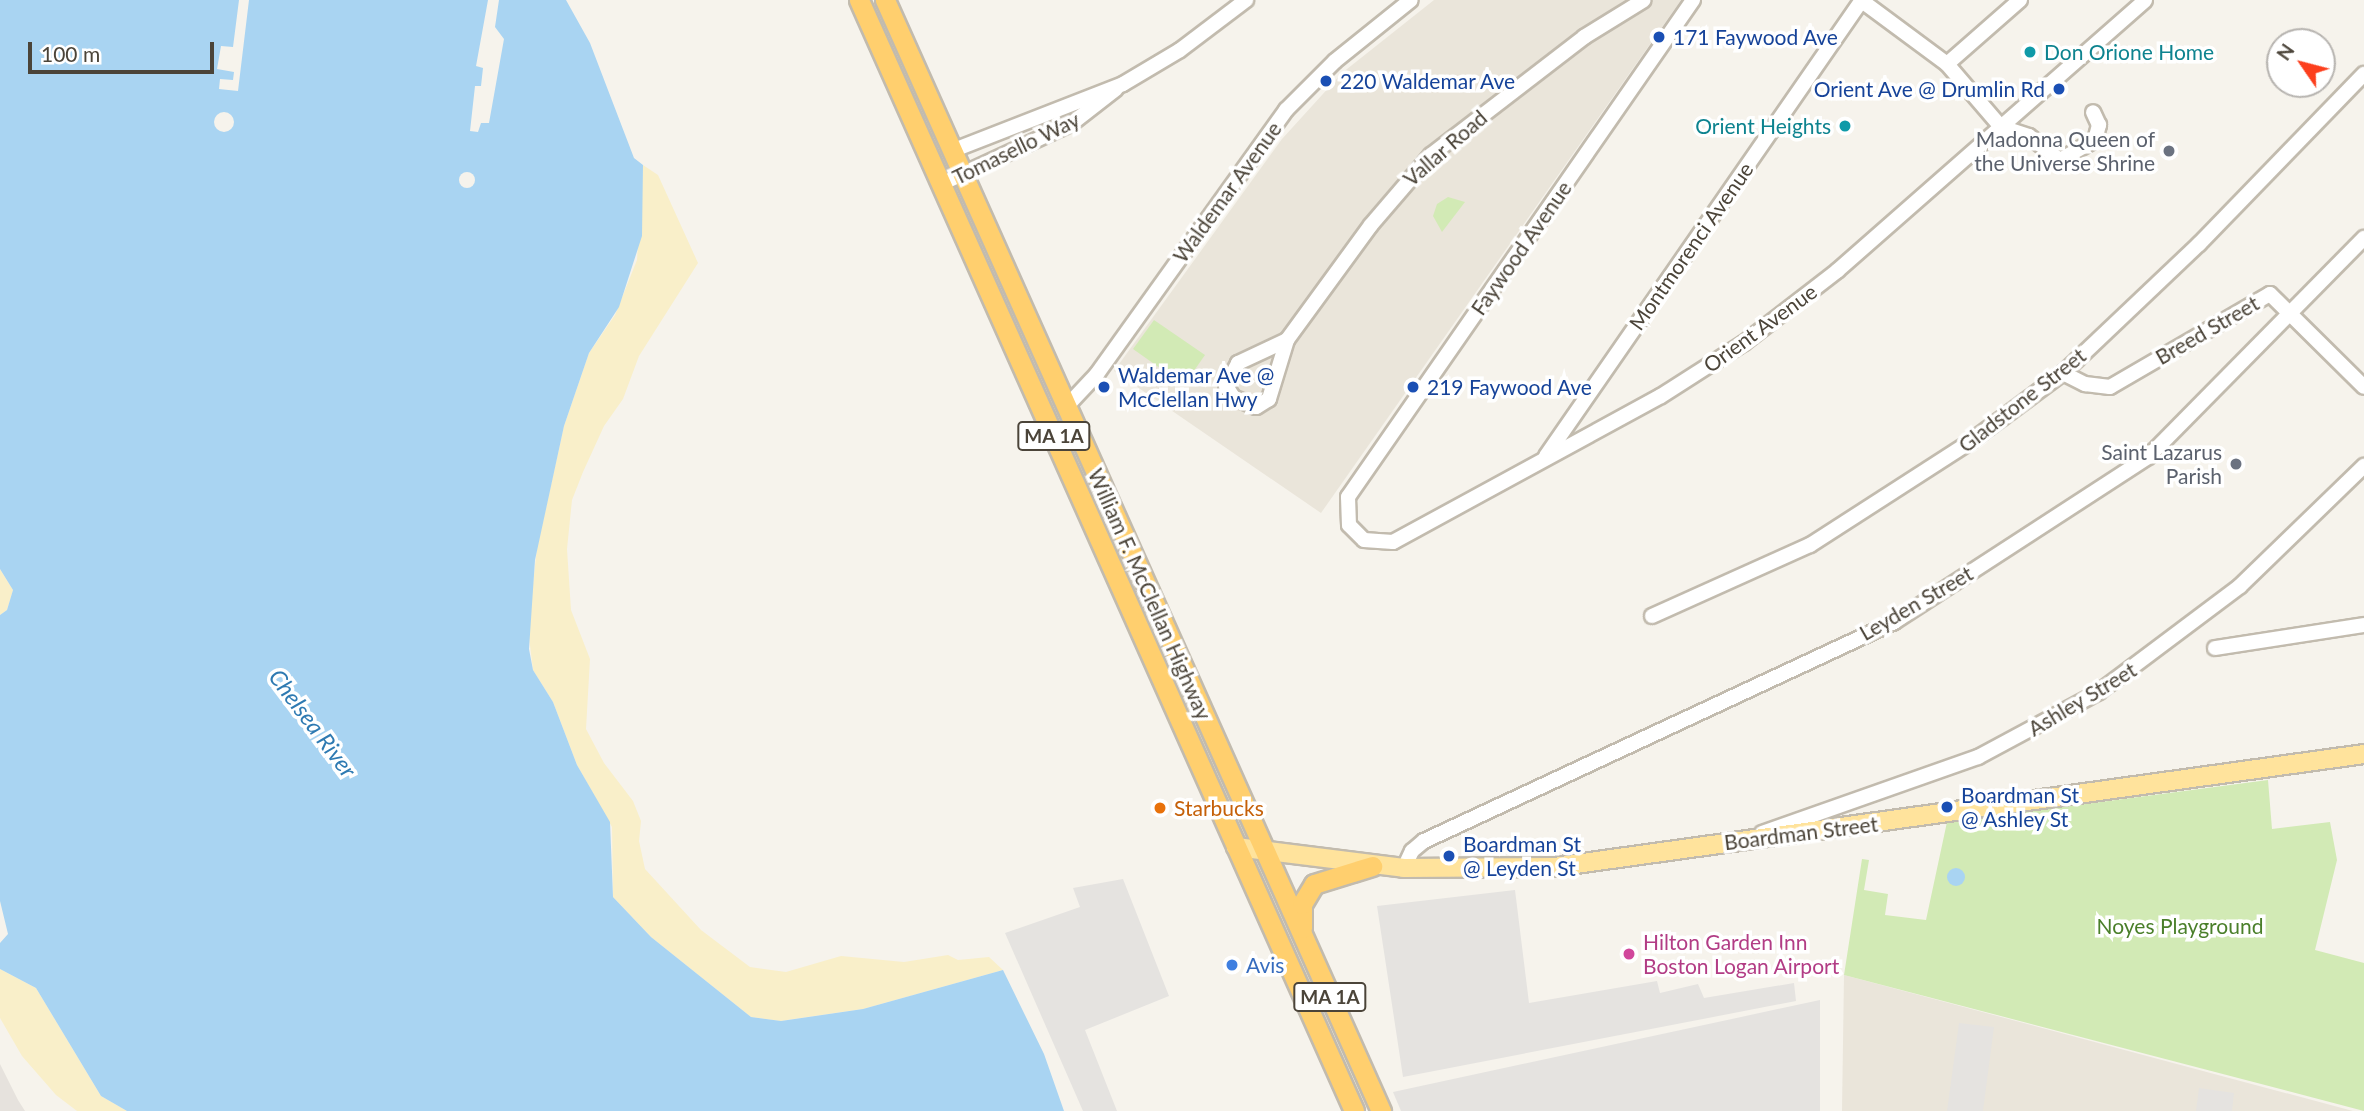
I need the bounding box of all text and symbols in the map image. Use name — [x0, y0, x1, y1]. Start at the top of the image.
place label: 171 Faywood Ave — [1673, 24, 1839, 50]
scale bar — [32, 28, 217, 72]
north arrow — [2266, 28, 2336, 98]
marker: 171 Faywood Ave — [1651, 29, 1667, 45]
place label: Don Orione Home — [2044, 39, 2214, 65]
text: N — [2271, 39, 2299, 64]
text: 100 m — [41, 41, 100, 66]
marker: Don Orione Home — [2022, 44, 2038, 60]
place label: 220 Waldemar Ave — [1340, 68, 1516, 94]
marker: 220 Waldemar Ave — [1318, 73, 1334, 89]
place label: Orient Ave @ Drumlin Rd — [1813, 76, 2045, 102]
marker: Orient Ave @ Drumlin Rd — [2051, 81, 2067, 97]
street label: Vallar Road — [1398, 105, 1492, 191]
street label: Tomasello Way — [948, 106, 1084, 190]
place label: Orient Heights — [1695, 113, 1831, 139]
street label: Waldemar Avenue — [1167, 116, 1287, 268]
marker: Orient Heights — [1837, 118, 1853, 134]
place label: Madonna Queen of the Universe Shrine — [1974, 126, 2155, 176]
marker: Madonna Queen of the Universe Shrine — [2161, 143, 2177, 159]
street label: Montmorenci Avenue — [1624, 157, 1758, 335]
street label: Faywood Avenue — [1465, 176, 1577, 320]
street label: Orient Avenue — [1698, 278, 1822, 378]
street label: Breed Street — [2151, 290, 2263, 370]
street label: Gladstone Street — [1953, 343, 2091, 457]
place label: Waldemar Ave @ McClellan Hwy — [1118, 362, 1275, 412]
place label: 219 Faywood Ave — [1427, 374, 1593, 400]
marker: Waldemar Ave @ McClellan Hwy — [1096, 379, 1112, 395]
marker: 219 Faywood Ave — [1405, 379, 1421, 395]
road number: MA 1A — [1016, 420, 1092, 452]
place label: Saint Lazarus Parish — [2101, 439, 2222, 489]
marker: Saint Lazarus Parish — [2228, 456, 2244, 472]
street label: William F. McClellan Highway — [1083, 464, 1217, 724]
street label: Leyden Street — [1855, 560, 1977, 646]
street label: Ashley Street — [2023, 657, 2141, 741]
water label: Chelsea River — [263, 663, 363, 783]
place label: Boardman St @ Ashley St — [1961, 782, 2079, 832]
place label: Starbucks — [1174, 795, 1264, 821]
marker: Boardman St @ Ashley St — [1939, 799, 1955, 815]
marker: Starbucks — [1152, 800, 1168, 816]
street label: Boardman Street — [1723, 811, 1879, 855]
place label: Boardman St @ Leyden St — [1463, 831, 1581, 881]
marker: Boardman St @ Leyden St — [1441, 848, 1457, 864]
park label: Noyes Playground — [2097, 913, 2263, 939]
place label: Hilton Garden Inn Boston Logan Airport — [1643, 929, 1840, 979]
marker: Hilton Garden Inn Boston Logan Airport — [1621, 946, 1637, 962]
place label: Avis — [1246, 952, 1284, 978]
marker: Avis — [1224, 957, 1240, 973]
road number: MA 1A — [1292, 981, 1368, 1012]

